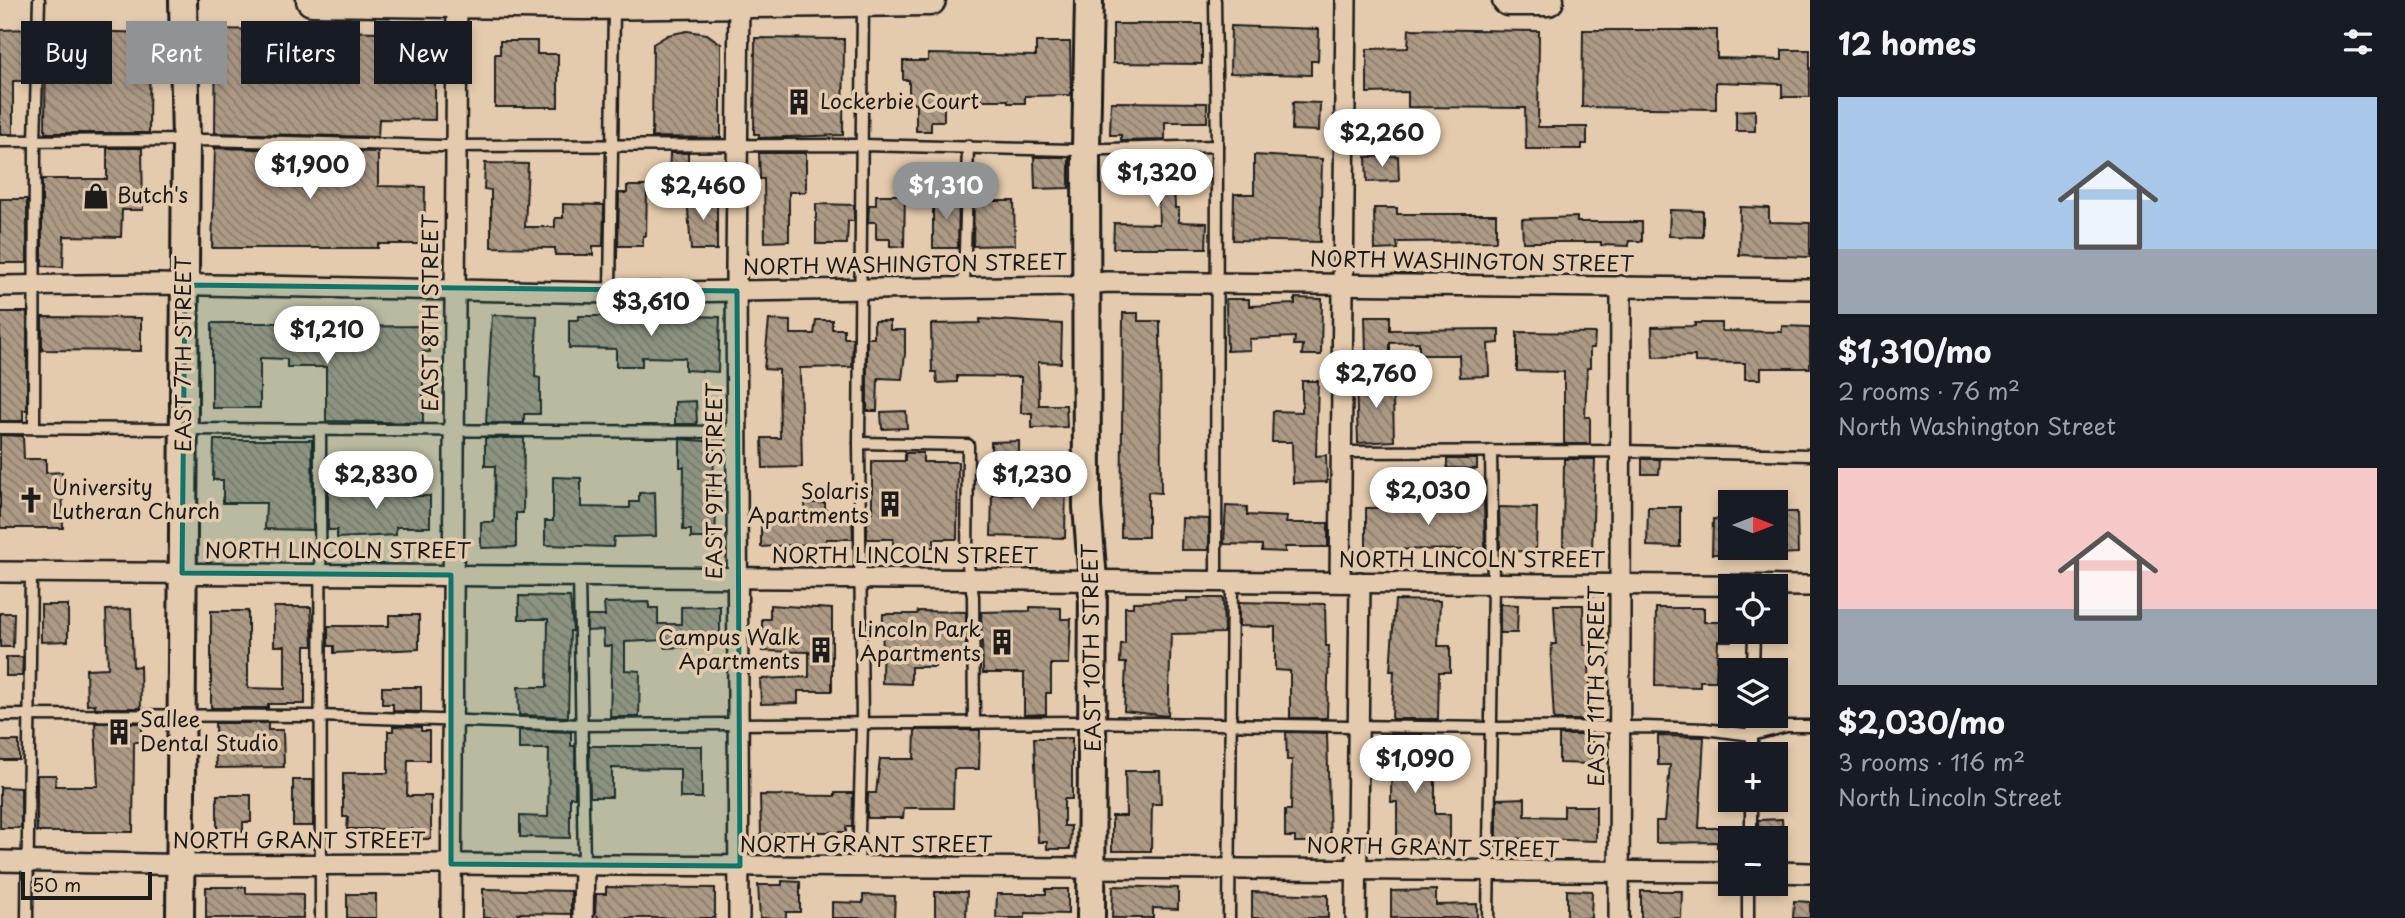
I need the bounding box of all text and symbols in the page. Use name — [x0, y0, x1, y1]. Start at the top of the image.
text: 12 homes — [1838, 20, 1976, 65]
chip: Buy — [21, 21, 112, 84]
chip: Rent — [126, 21, 227, 84]
chip: Filters — [241, 21, 360, 84]
chip: New — [374, 21, 472, 84]
icon: filters — [2339, 23, 2377, 61]
place label: Lockerbie Court — [820, 84, 979, 116]
building icon: Lockerbie Court — [784, 87, 814, 117]
pin: $2,260 — [1325, 110, 1439, 169]
text: $2,260 — [1340, 114, 1424, 149]
pin: $1,900 — [253, 142, 367, 201]
icon: home — [2045, 142, 2171, 268]
text: $1,900 — [271, 146, 349, 181]
pin: $1,320 — [1100, 150, 1214, 209]
text: $1,320 — [1117, 154, 1197, 189]
pin: $2,460 — [646, 162, 760, 222]
pin: $1,310 — [889, 162, 1003, 222]
text: $2,460 — [660, 167, 746, 202]
text: $1,310 — [909, 167, 983, 202]
place label: Butch's — [117, 178, 188, 210]
shop icon: Butch's — [81, 181, 111, 211]
street label: EAST 8TH STREET — [413, 214, 445, 412]
street label: NORTH WASHINGTON STREET — [1310, 241, 1635, 279]
street label: NORTH WASHINGTON STREET — [743, 244, 1068, 282]
street label: EAST 7TH STREET — [166, 255, 198, 452]
pin: $3,610 — [594, 278, 708, 338]
text: $3,610 — [612, 283, 690, 318]
pin: $1,210 — [270, 306, 384, 366]
text: $1,210 — [290, 311, 364, 346]
text: $1,310/mo — [1838, 328, 1991, 373]
pin: $2,760 — [1319, 350, 1433, 410]
text: $2,760 — [1335, 355, 1417, 390]
text: 2 rooms · 76 m² — [1838, 373, 2020, 408]
street label: EAST 9TH STREET — [697, 382, 729, 579]
text: North Washington Street — [1838, 408, 2116, 443]
pin: $2,830 — [319, 452, 433, 511]
pin: $1,230 — [975, 452, 1089, 511]
text: $2,830 — [334, 456, 418, 491]
text: $1,230 — [992, 456, 1072, 491]
pin: $2,030 — [1371, 468, 1485, 527]
place label: University Lutheran Church — [52, 470, 220, 526]
text: $2,030 — [1386, 472, 1470, 507]
place label: Solaris Apartments — [748, 474, 869, 530]
church icon: University Lutheran Church — [16, 485, 46, 515]
building icon: Solaris Apartments — [875, 489, 905, 519]
north arrow — [1718, 490, 1788, 560]
map controls — [1718, 490, 1788, 896]
icon: home — [2045, 513, 2171, 639]
street label: NORTH LINCOLN STREET — [205, 533, 472, 565]
street label: NORTH LINCOLN STREET — [772, 538, 1039, 570]
street label: NORTH LINCOLN STREET — [1339, 542, 1606, 574]
street label: EAST 10TH STREET — [1072, 543, 1108, 753]
button: locate — [1718, 574, 1788, 644]
street label: EAST 11TH STREET — [1579, 585, 1611, 787]
place label: Lincoln Park Apartments — [857, 612, 981, 668]
place label: Campus Walk Apartments — [658, 620, 800, 676]
building icon: Lincoln Park Apartments — [987, 627, 1017, 657]
building icon: Campus Walk Apartments — [806, 635, 836, 665]
button: layers — [1718, 658, 1788, 728]
text: $2,030/mo — [1838, 699, 2005, 744]
place label: Sallee Dental Studio — [140, 702, 279, 758]
building icon: Sallee Dental Studio — [104, 717, 134, 747]
pin: $1,090 — [1358, 736, 1472, 795]
text: $1,090 — [1376, 740, 1454, 775]
button: + — [1718, 742, 1788, 812]
text: 3 rooms · 116 m² — [1838, 744, 2025, 779]
text: North Lincoln Street — [1838, 779, 2062, 814]
street label: NORTH GRANT STREET — [173, 823, 426, 855]
button: − — [1718, 826, 1788, 896]
street label: NORTH GRANT STREET — [740, 827, 993, 859]
street label: NORTH GRANT STREET — [1306, 828, 1560, 864]
scale bar — [21, 869, 152, 901]
text: 50 m — [32, 870, 81, 898]

